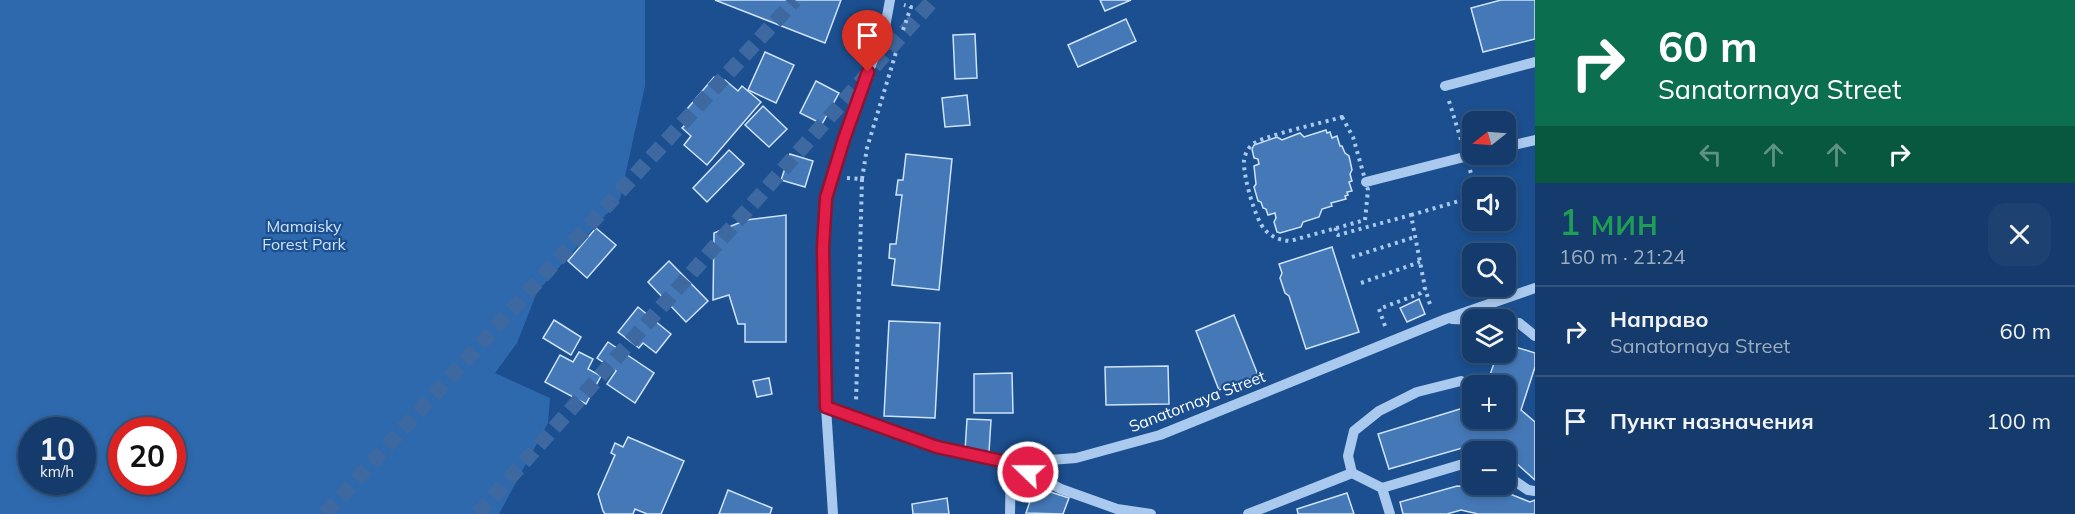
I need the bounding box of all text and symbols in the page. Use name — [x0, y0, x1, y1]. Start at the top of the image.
pin — [842, 10, 893, 72]
icon: arrive — [851, 19, 884, 52]
text: 60 m — [1658, 20, 1758, 73]
icon: right — [1559, 24, 1637, 102]
text: Sanatornaya Street — [1658, 72, 1901, 106]
north arrow — [1462, 111, 1516, 165]
map controls — [1462, 111, 1516, 495]
icon: left — [1694, 138, 1727, 171]
icon: ahead — [1757, 138, 1790, 171]
icon: ahead — [1820, 138, 1853, 171]
icon: right — [1883, 138, 1916, 171]
button: sound — [1462, 177, 1516, 231]
text: 1 мин — [1559, 199, 1658, 244]
button: close — [1988, 203, 2051, 266]
park label: Mamaisky Forest Park — [262, 216, 347, 254]
button: search — [1462, 243, 1516, 297]
text: 160 m · 21:24 — [1559, 244, 1685, 269]
text: Направо — [1610, 305, 1708, 333]
button: layers — [1462, 309, 1516, 363]
icon: right — [1559, 315, 1592, 348]
text: 60 m — [2000, 317, 2051, 345]
text: Sanatornaya Street — [1610, 333, 1790, 358]
street label: Sanatornaya Street — [1126, 366, 1268, 436]
button: + — [1462, 375, 1516, 429]
icon: arrive — [1559, 405, 1592, 438]
text: Пункт назначения — [1610, 407, 1814, 435]
text: 100 m — [1986, 407, 2051, 435]
speed limit sign: 20 — [108, 417, 186, 495]
text: 10 — [39, 430, 75, 468]
position arrow — [996, 440, 1060, 504]
button: − — [1462, 441, 1516, 495]
text: km/h — [40, 462, 74, 481]

